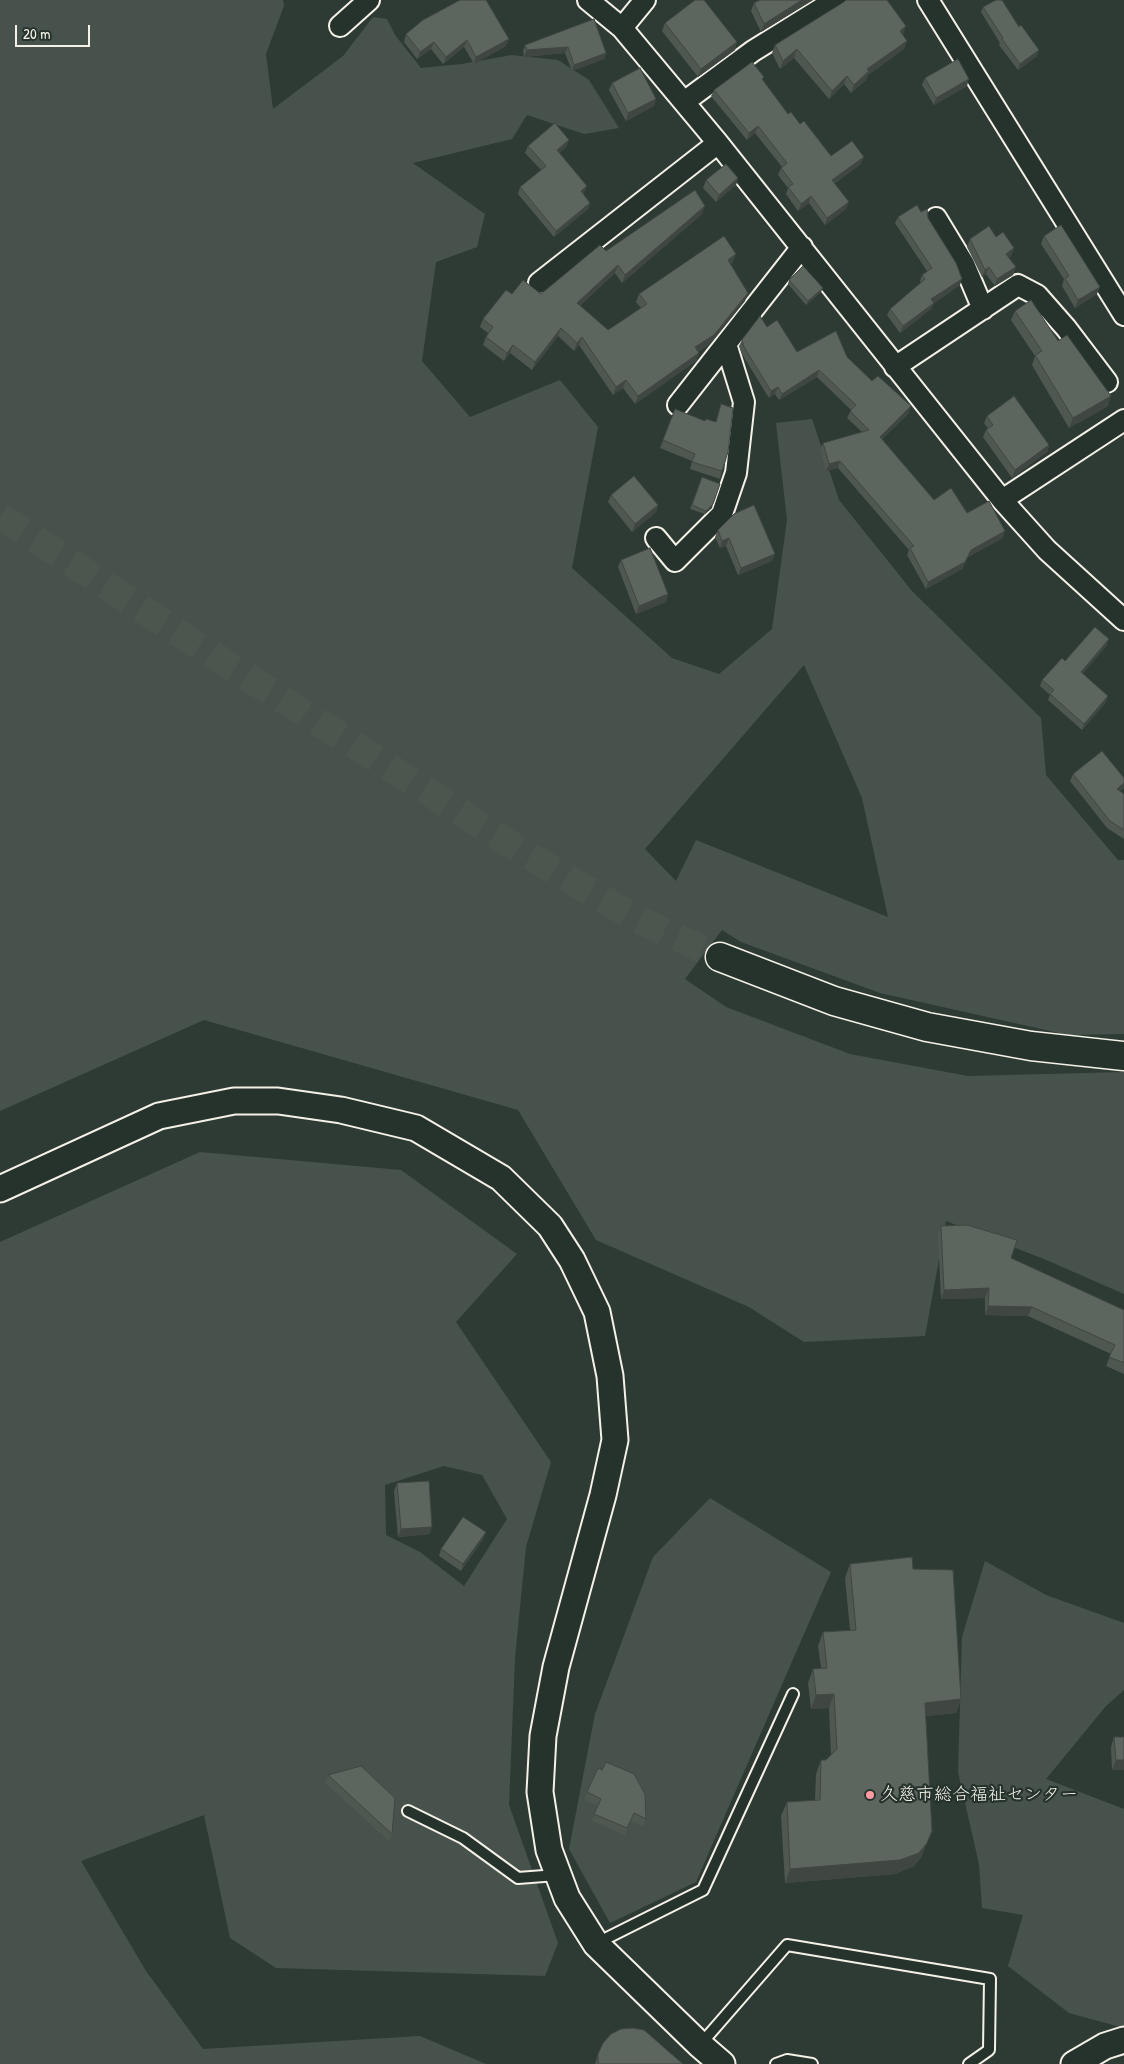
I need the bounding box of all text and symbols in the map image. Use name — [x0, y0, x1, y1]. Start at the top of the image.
scale bar — [18, 15, 92, 47]
text: 20 m — [23, 23, 50, 44]
place label: 久慈市総合福祉センター — [880, 1784, 1078, 1806]
marker: 久慈市総合福祉センター — [864, 1789, 876, 1801]

